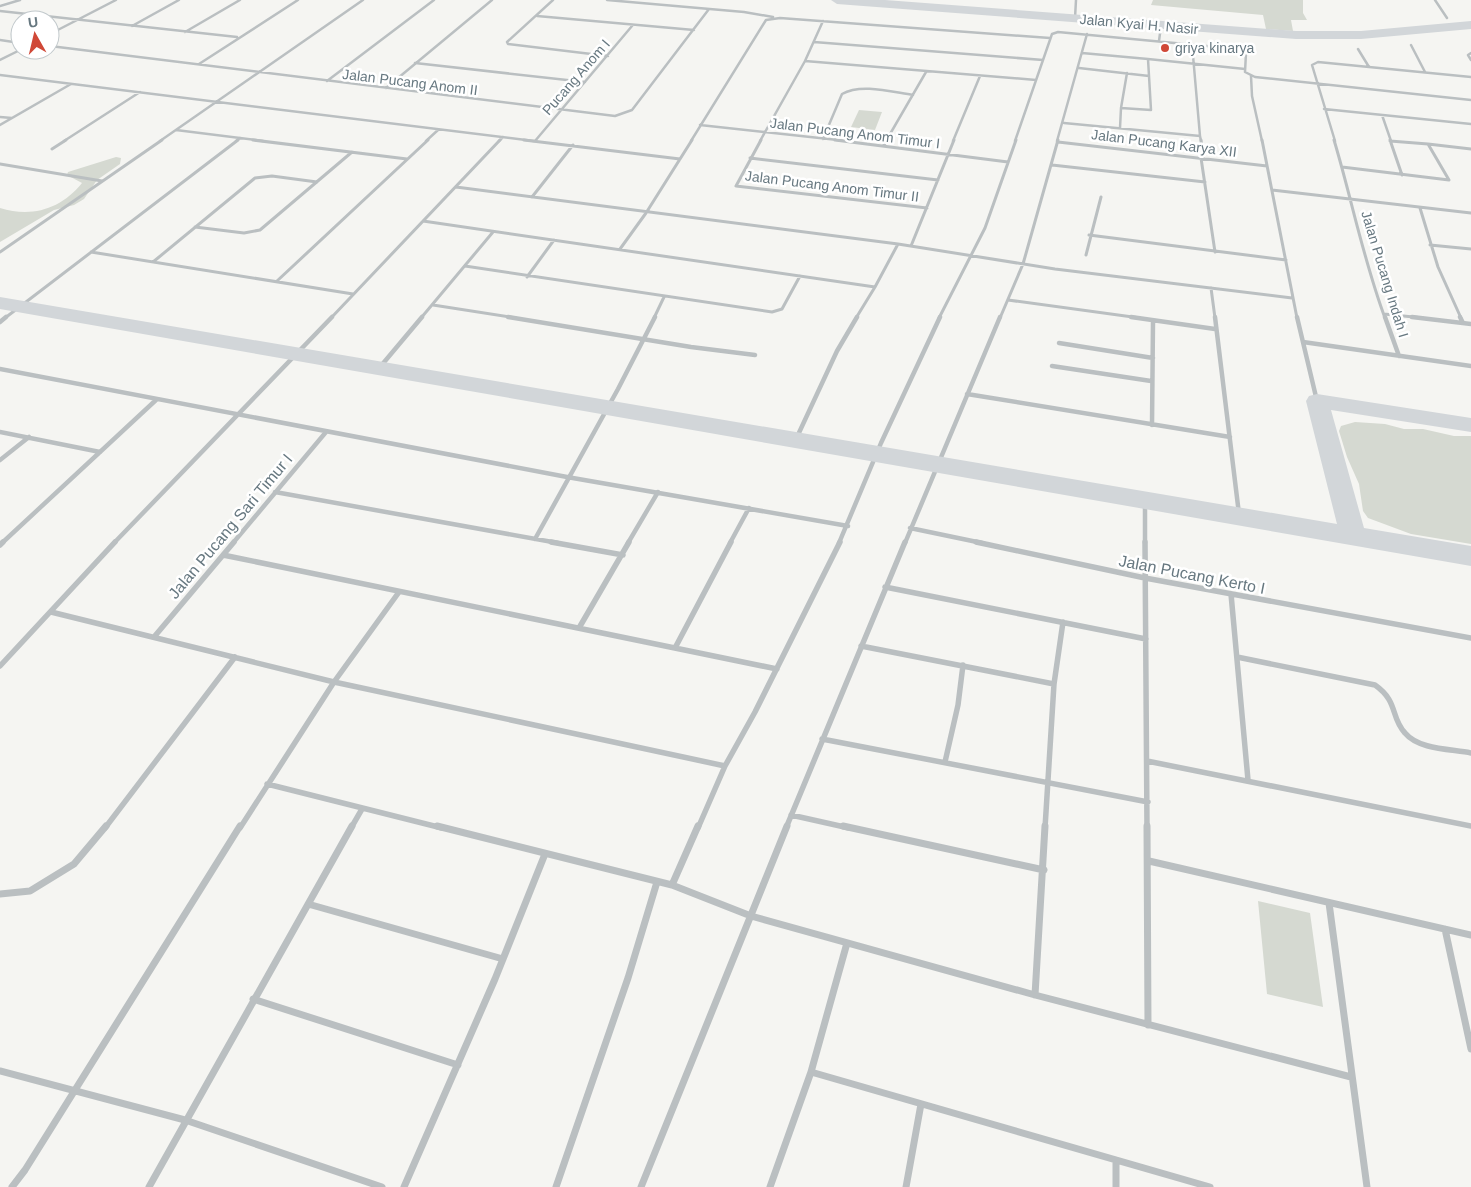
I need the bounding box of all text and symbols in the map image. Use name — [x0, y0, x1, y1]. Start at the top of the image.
north arrow — [10, 10, 60, 60]
street label: Jalan Kyai H. Nasir — [1079, 11, 1199, 37]
text: U — [27, 13, 39, 31]
street label: Pucang Anom I — [539, 36, 613, 118]
place label: griya kinarya — [1175, 40, 1255, 56]
marker: griya kinarya — [1159, 42, 1171, 54]
street label: Jalan Pucang Anom II — [341, 66, 479, 98]
street label: Jalan Pucang Anom Timur I — [769, 115, 941, 151]
street label: Jalan Pucang Karya XII — [1090, 126, 1238, 160]
street label: Jalan Pucang Anom Timur II — [744, 167, 920, 205]
street label: Jalan Pucang Indah I — [1358, 209, 1412, 339]
street label: Jalan Pucang Sari Timur I — [165, 451, 296, 602]
street label: Jalan Pucang Kerto I — [1117, 552, 1266, 597]

